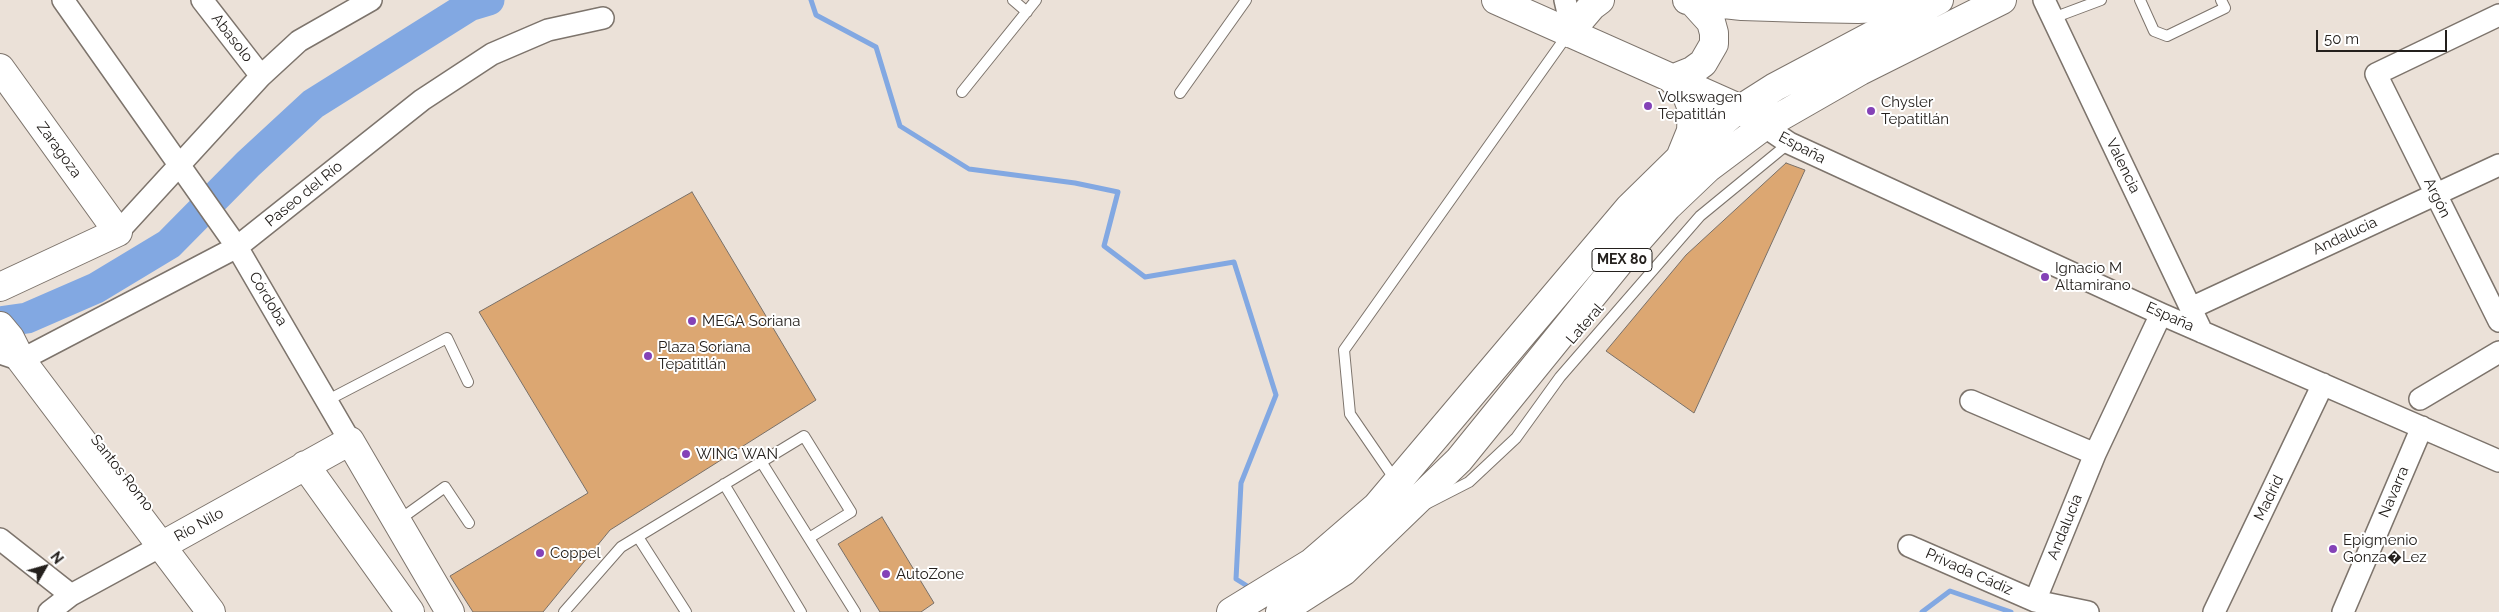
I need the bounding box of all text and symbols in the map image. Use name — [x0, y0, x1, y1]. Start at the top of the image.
street label: Abasolo — [207, 10, 257, 66]
scale bar — [2319, 20, 2450, 52]
text: 50 m — [2324, 30, 2359, 48]
place label: Volkswagen Tepatitlán — [1658, 88, 1742, 123]
place label: Chysler Tepatitlán — [1881, 93, 1949, 128]
marker: Volkswagen Tepatitlán — [1642, 100, 1654, 112]
marker: Chysler Tepatitlán — [1865, 105, 1877, 117]
street label: Zaragoza — [33, 119, 85, 181]
street label: España — [1775, 128, 1829, 168]
street label: Valencia — [2102, 136, 2144, 196]
street label: Paseo del Río — [262, 157, 346, 231]
street label: Argón — [2420, 175, 2454, 221]
street label: Andalucia — [2310, 213, 2380, 259]
road number: MEX 80 — [1592, 248, 1652, 272]
place label: Ignacio M Altamirano — [2055, 259, 2131, 294]
street label: Córdoba — [245, 269, 291, 329]
marker: Ignacio M Altamirano — [2039, 271, 2051, 283]
street label: España — [2143, 298, 2197, 336]
street label: Lateral — [1562, 300, 1608, 348]
place label: MEGA Soriana — [702, 312, 800, 330]
marker: MEGA Soriana — [686, 315, 698, 327]
place label: Plaza Soriana Tepatitlán — [658, 338, 751, 373]
marker: Plaza Soriana Tepatitlán — [642, 350, 654, 362]
street label: Santos Romo — [87, 431, 157, 515]
place label: WING WAN — [696, 445, 778, 463]
marker: WING WAN — [680, 448, 692, 460]
street label: Navarra — [2375, 464, 2413, 520]
street label: Madrid — [2250, 472, 2288, 524]
street label: Andalucia — [2044, 492, 2086, 562]
street label: Río Nilo — [171, 504, 227, 546]
place label: Epigmenio Gonza�Lez — [2343, 531, 2427, 566]
north arrow — [20, 542, 70, 592]
marker: Epigmenio Gonza�Lez — [2327, 543, 2339, 555]
place label: Coppel — [550, 544, 601, 562]
street label: Privada Cádiz — [1923, 545, 2015, 599]
marker: Coppel — [534, 547, 546, 559]
text: N — [47, 549, 66, 567]
place label: AutoZone — [896, 565, 964, 583]
marker: AutoZone — [880, 568, 892, 580]

